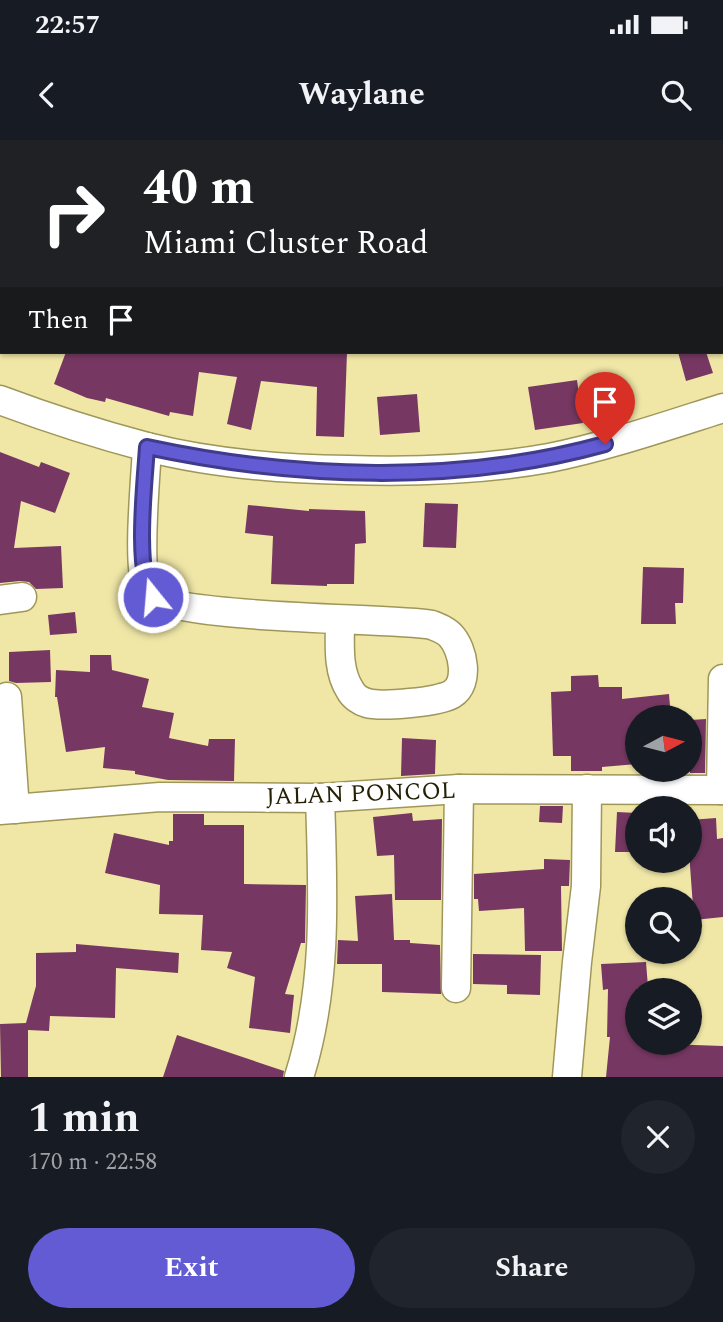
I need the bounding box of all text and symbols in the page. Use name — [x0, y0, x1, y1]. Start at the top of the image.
text: 22:57 — [35, 5, 100, 45]
text: Waylane — [298, 70, 425, 119]
icon: back — [28, 76, 66, 114]
icon: search — [657, 76, 695, 114]
text: 40 m — [143, 151, 254, 226]
icon: right — [28, 168, 119, 259]
text: Miami Cluster Road — [143, 219, 428, 268]
text: Then — [28, 300, 88, 340]
icon: arrive — [102, 301, 140, 339]
pin — [575, 372, 635, 444]
icon: arrive — [586, 383, 624, 421]
position arrow — [116, 560, 190, 634]
north arrow — [625, 705, 702, 782]
map controls — [625, 705, 702, 1055]
street label: JALAN PONCOL — [265, 773, 457, 815]
button: sound — [625, 796, 702, 873]
button: search — [625, 887, 702, 964]
button: layers — [625, 978, 702, 1055]
text: 1 min — [28, 1087, 140, 1150]
button: close — [621, 1100, 695, 1174]
text: 170 m · 22:58 — [28, 1145, 157, 1180]
button: Exit — [28, 1228, 355, 1308]
button: Share — [369, 1228, 695, 1308]

